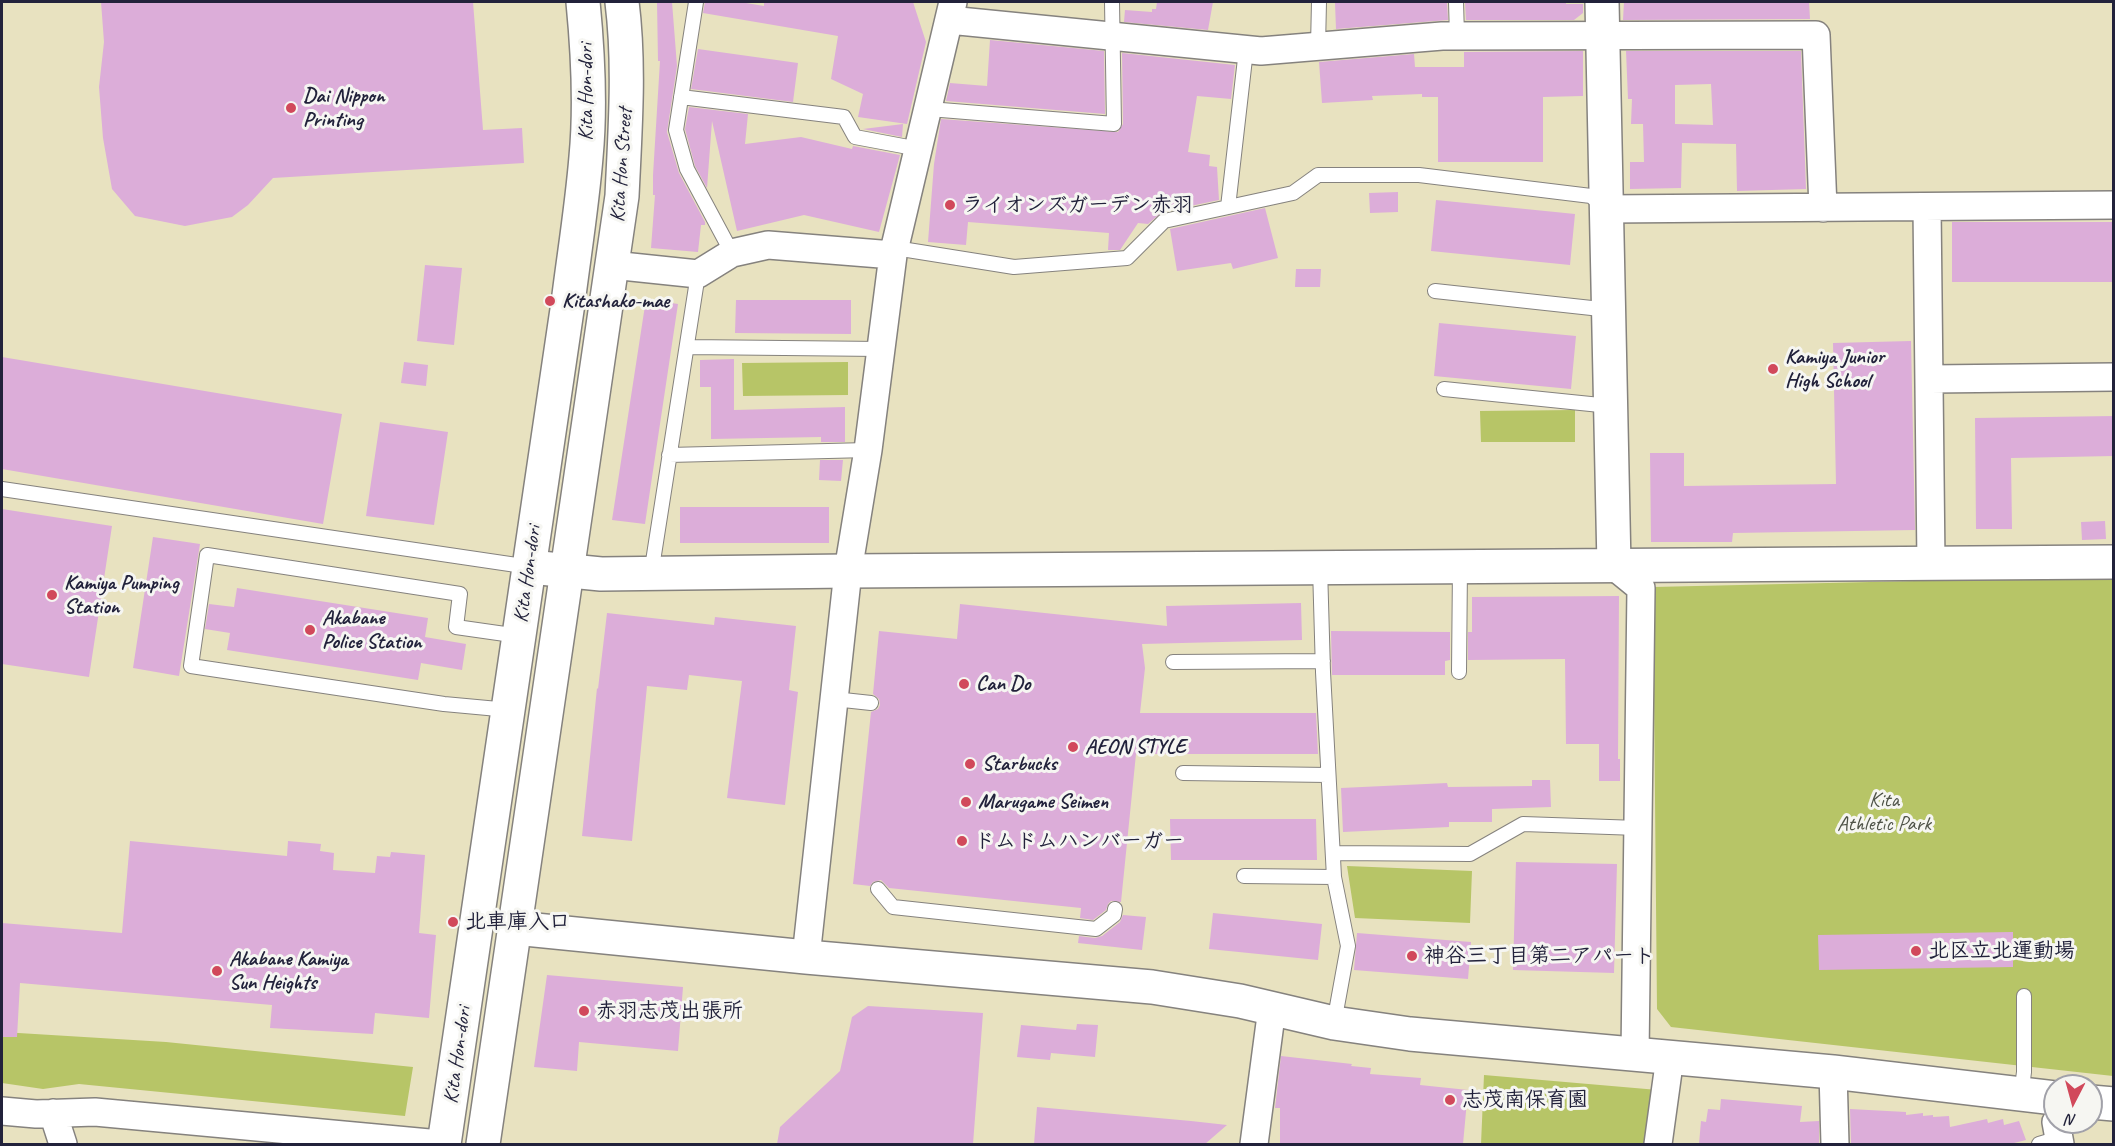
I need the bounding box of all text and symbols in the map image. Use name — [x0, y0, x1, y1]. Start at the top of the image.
street label: Kita Hon-dori — [573, 43, 599, 141]
place label: Dai Nippon Printing — [303, 83, 385, 133]
marker: Dai Nippon Printing — [284, 101, 298, 115]
street label: Kita Hon Street — [605, 107, 639, 223]
place label: ライオンズガーデン赤羽 — [962, 192, 1193, 218]
marker: ライオンズガーデン赤羽 — [943, 198, 957, 212]
place label: Kitashako-mae — [562, 288, 669, 314]
marker: Kitashako-mae — [543, 294, 557, 308]
place label: Kamiya Junior High School — [1785, 344, 1884, 394]
marker: Kamiya Junior High School — [1766, 362, 1780, 376]
street label: Kita Hon-dori — [509, 524, 547, 624]
place label: Kamiya Pumping Station — [64, 570, 179, 620]
marker: Kamiya Pumping Station — [45, 588, 59, 602]
place label: Akabane Police Station — [322, 605, 422, 655]
marker: Akabane Police Station — [303, 623, 317, 637]
place label: Can Do — [976, 671, 1030, 697]
marker: Can Do — [957, 677, 971, 691]
place label: AEON STYLE — [1085, 734, 1186, 760]
marker: AEON STYLE — [1066, 740, 1080, 754]
place label: Starbucks — [982, 751, 1057, 777]
marker: Starbucks — [963, 757, 977, 771]
park label: Kita Athletic Park — [1837, 787, 1931, 837]
place label: Marugame Seimen — [978, 789, 1108, 815]
marker: Marugame Seimen — [959, 795, 973, 809]
place label: ドムドムハンバーガー — [974, 828, 1184, 854]
marker: ドムドムハンバーガー — [955, 834, 969, 848]
place label: 北車庫入口 — [465, 909, 570, 935]
marker: 北車庫入口 — [446, 915, 460, 929]
place label: 北区立北運動場 — [1928, 938, 2075, 964]
place label: 神谷三丁目第二アパート — [1424, 943, 1655, 969]
marker: 北区立北運動場 — [1909, 944, 1923, 958]
place label: Akabane Kamiya Sun Heights — [229, 946, 348, 996]
marker: 神谷三丁目第二アパート — [1405, 949, 1419, 963]
marker: Akabane Kamiya Sun Heights — [210, 964, 224, 978]
place label: 赤羽志茂出張所 — [596, 998, 743, 1024]
marker: 赤羽志茂出張所 — [577, 1004, 591, 1018]
street label: Kita Hon-dori — [439, 1005, 477, 1105]
north arrow — [2043, 1074, 2103, 1134]
place label: 志茂南保育園 — [1462, 1087, 1588, 1113]
marker: 志茂南保育園 — [1443, 1093, 1457, 1107]
text: N — [2065, 1109, 2077, 1130]

